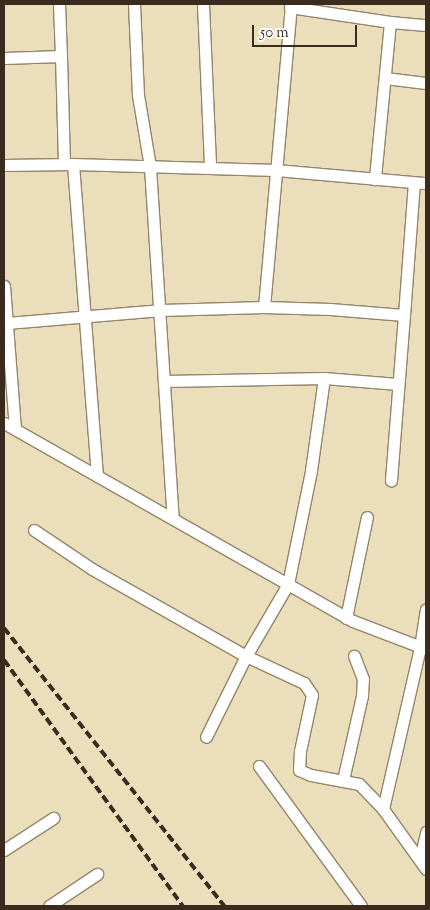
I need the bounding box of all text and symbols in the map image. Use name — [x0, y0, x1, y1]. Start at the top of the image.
scale bar — [255, 15, 360, 47]
text: 50 m — [260, 23, 289, 44]

